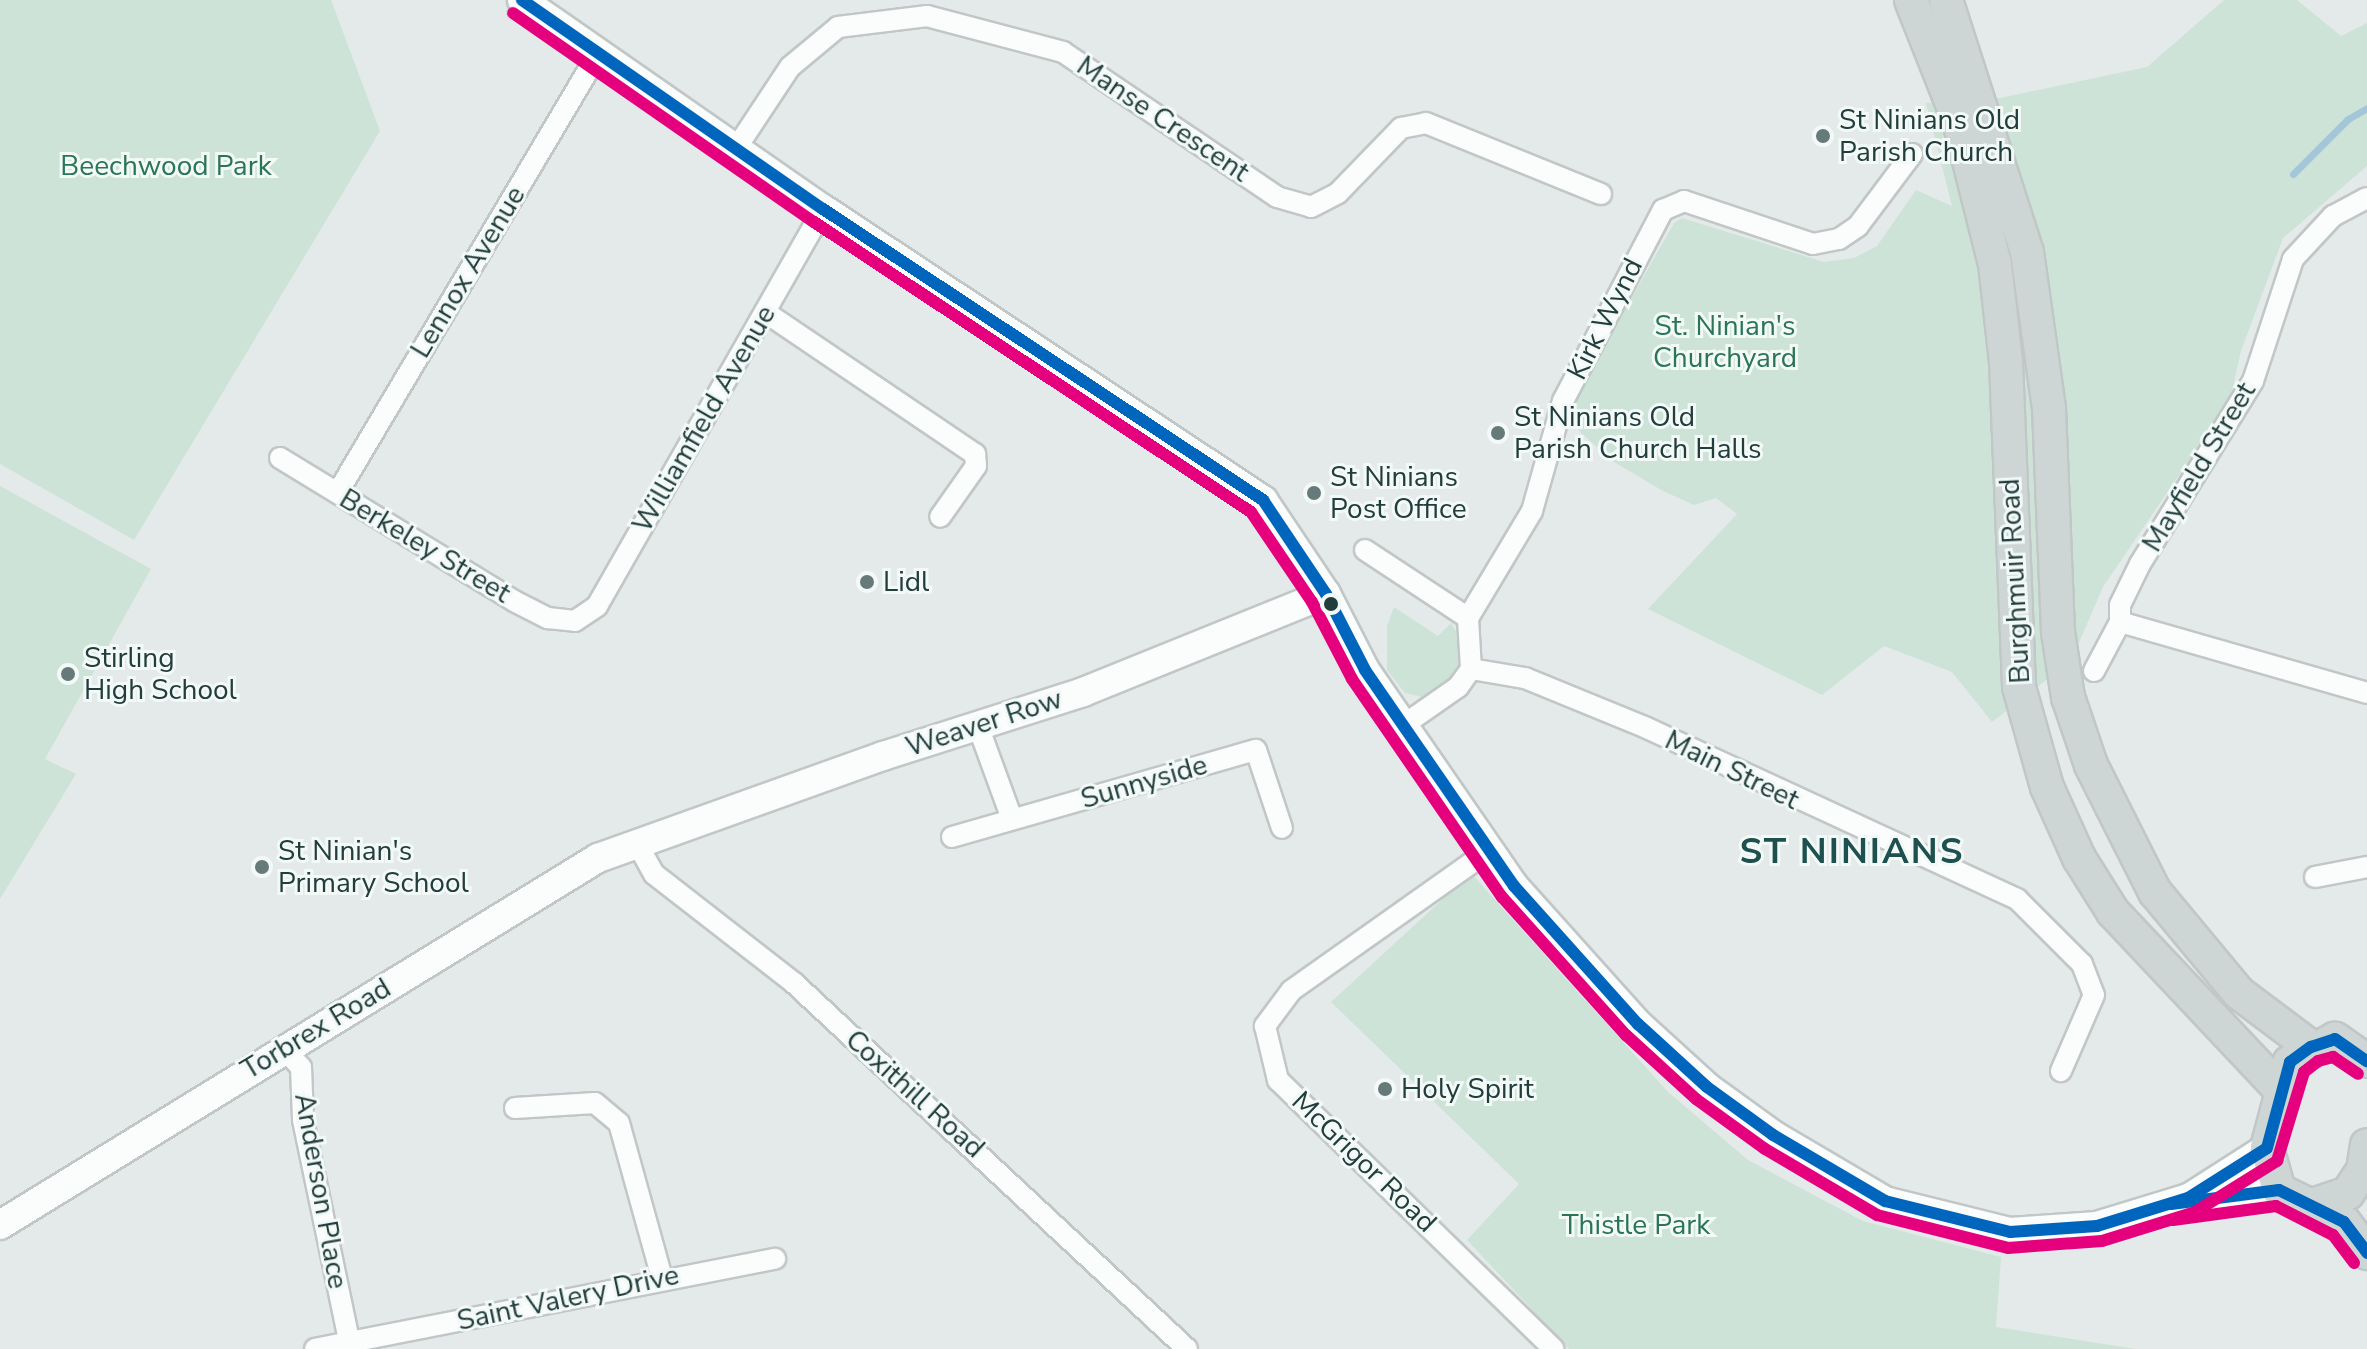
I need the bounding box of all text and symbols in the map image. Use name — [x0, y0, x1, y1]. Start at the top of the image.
street label: Manse Crescent — [1070, 49, 1256, 189]
place label: St Ninians Old Parish Church — [1839, 103, 2020, 169]
marker: St Ninians Old Parish Church — [1814, 127, 1832, 145]
park label: Beechwood Park — [60, 149, 272, 183]
street label: Lennox Avenue — [404, 180, 532, 364]
street label: Kirk Wynd — [1560, 253, 1650, 385]
street label: Williamfield Avenue — [625, 299, 783, 539]
park label: St. Ninian's Churchyard — [1653, 309, 1797, 375]
street label: Mayfield Street — [2135, 376, 2263, 558]
place label: St Ninians Old Parish Church Halls — [1514, 400, 1761, 466]
marker: St Ninians Old Parish Church Halls — [1489, 424, 1507, 442]
place label: St Ninians Post Office — [1330, 460, 1467, 526]
street label: Burghmuir Road — [1993, 478, 2037, 684]
street label: Berkeley Street — [334, 482, 516, 610]
marker: St Ninians Post Office — [1305, 484, 1323, 502]
place label: Lidl — [883, 565, 929, 599]
marker: Lidl — [858, 573, 876, 591]
unlabelled marker — [1323, 596, 1339, 612]
place label: Stirling High School — [84, 641, 237, 707]
marker: Stirling High School — [59, 665, 77, 683]
street label: Weaver Row — [902, 682, 1066, 764]
street label: Main Street — [1660, 723, 1804, 817]
street label: Sunnyside — [1077, 748, 1211, 816]
district label: ST NINIANS — [1740, 830, 1964, 874]
place label: St Ninian's Primary School — [278, 834, 469, 900]
marker: St Ninian's Primary School — [253, 858, 271, 876]
street label: Torbrex Road — [235, 971, 397, 1087]
street label: Coxithill Road — [839, 1023, 991, 1165]
place label: Holy Spirit — [1401, 1072, 1534, 1106]
marker: Holy Spirit — [1376, 1080, 1394, 1098]
street label: McGrigor Road — [1285, 1085, 1443, 1239]
street label: Anderson Place — [287, 1091, 355, 1291]
park label: Thistle Park — [1562, 1208, 1710, 1242]
street label: Saint Valery Drive — [454, 1258, 682, 1338]

